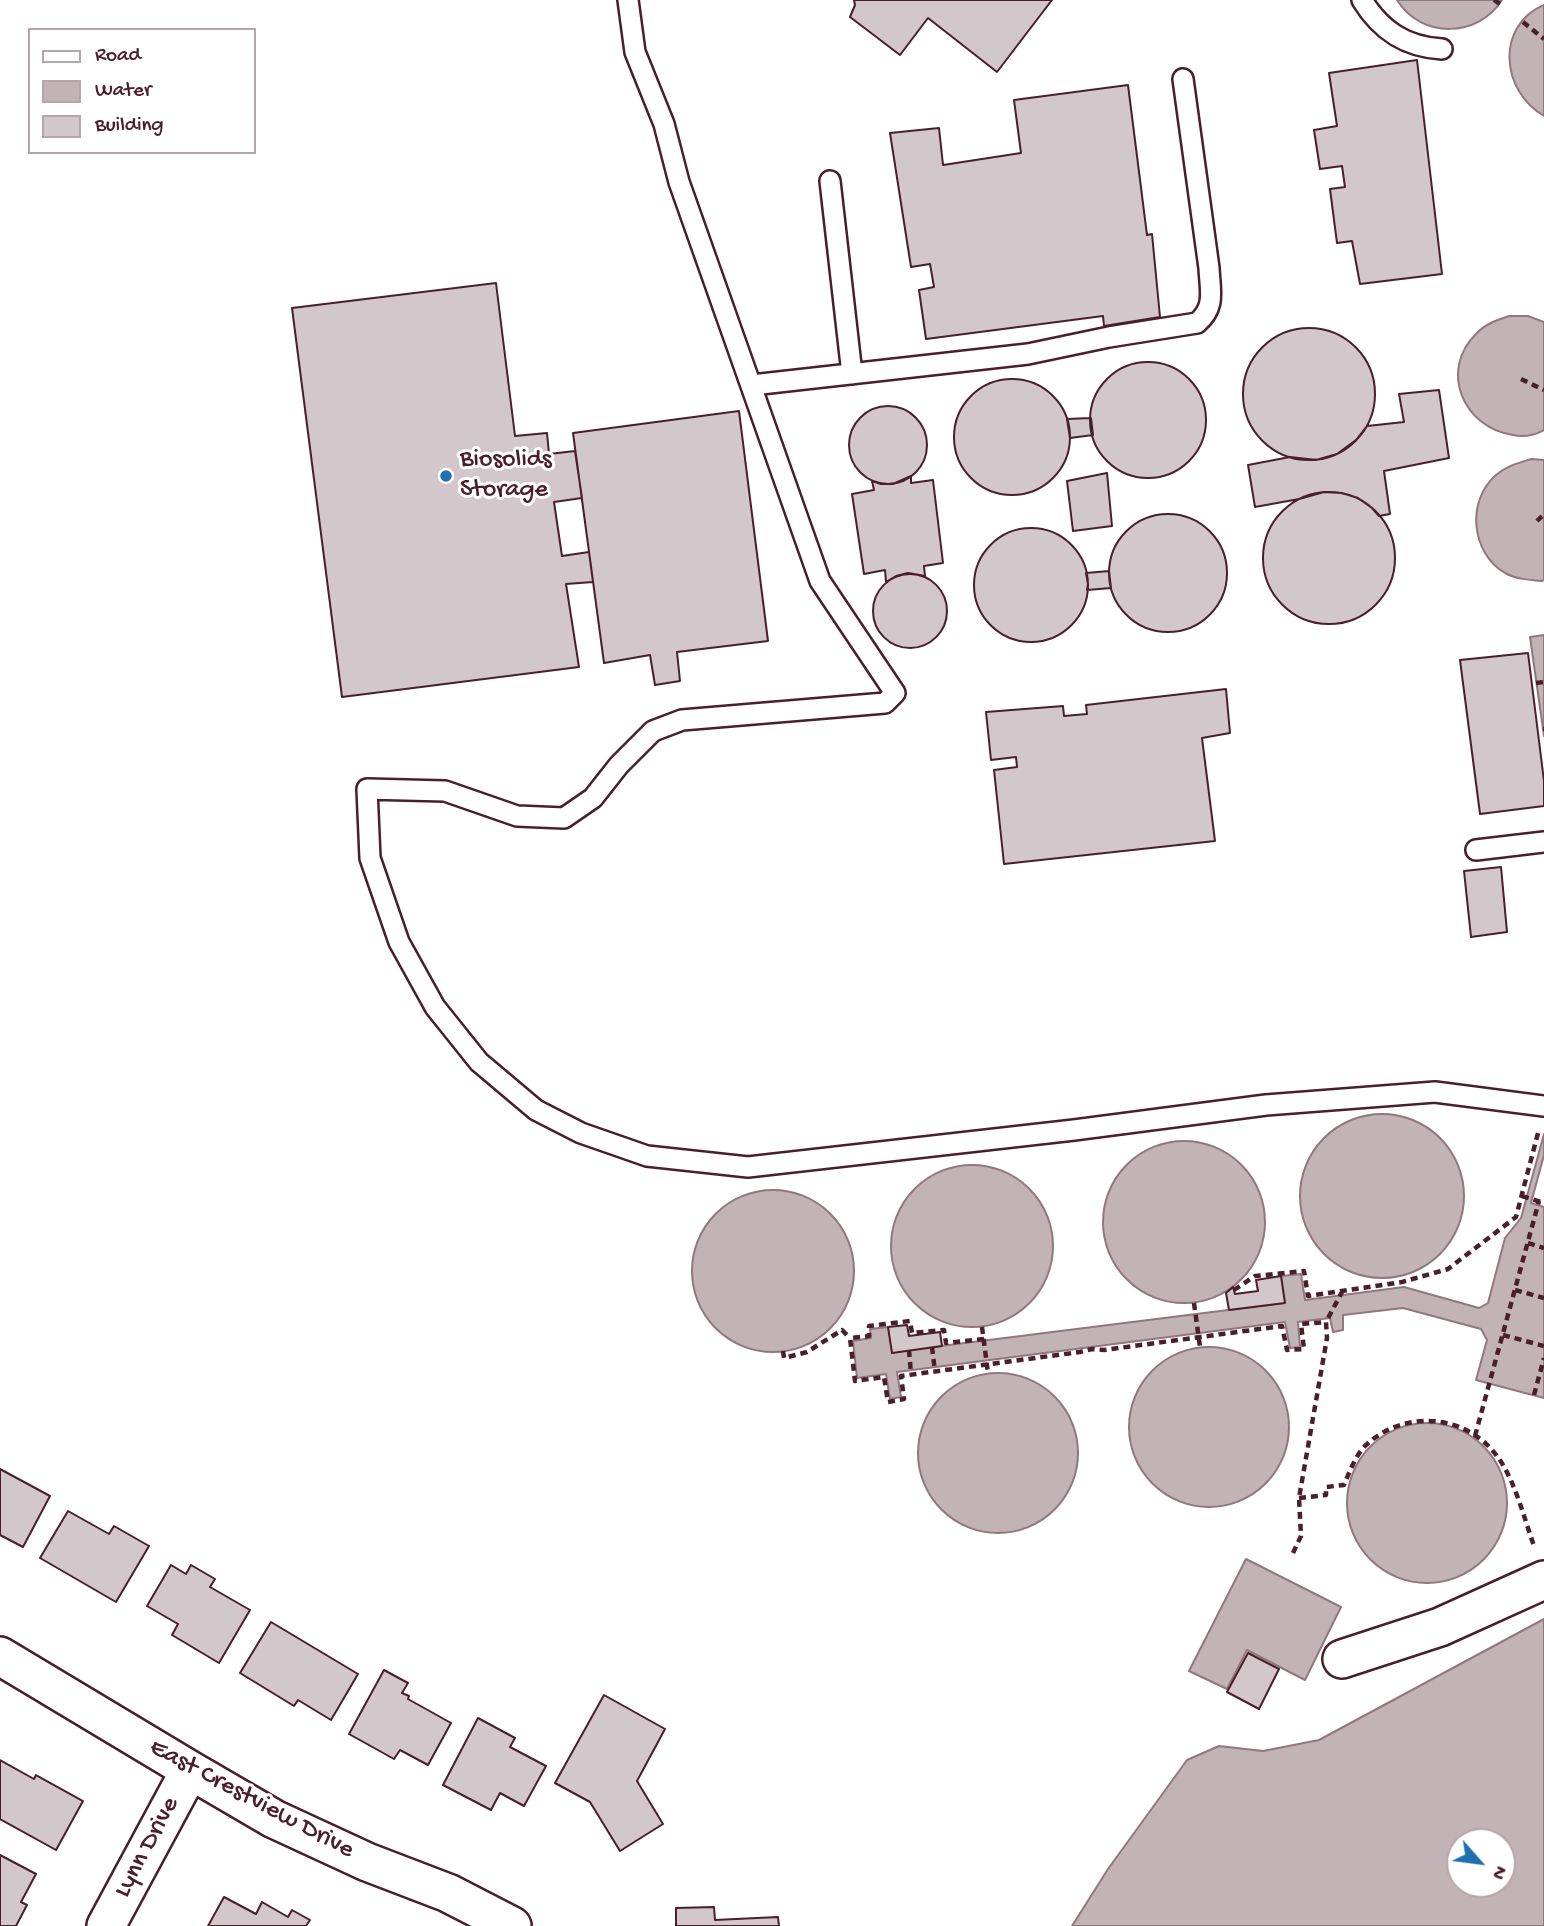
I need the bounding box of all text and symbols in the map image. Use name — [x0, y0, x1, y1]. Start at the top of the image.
legend — [28, 28, 256, 154]
text: Road — [95, 44, 141, 69]
text: Water — [95, 79, 151, 104]
text: Building — [95, 114, 164, 139]
place label: Biosolids Storage — [460, 445, 552, 506]
marker: Biosolids Storage — [438, 468, 454, 484]
street label: East Crestview Drive — [143, 1733, 359, 1867]
street label: Lynn Drive — [108, 1792, 188, 1904]
north arrow — [1446, 1828, 1516, 1898]
text: N — [1485, 1861, 1511, 1883]

